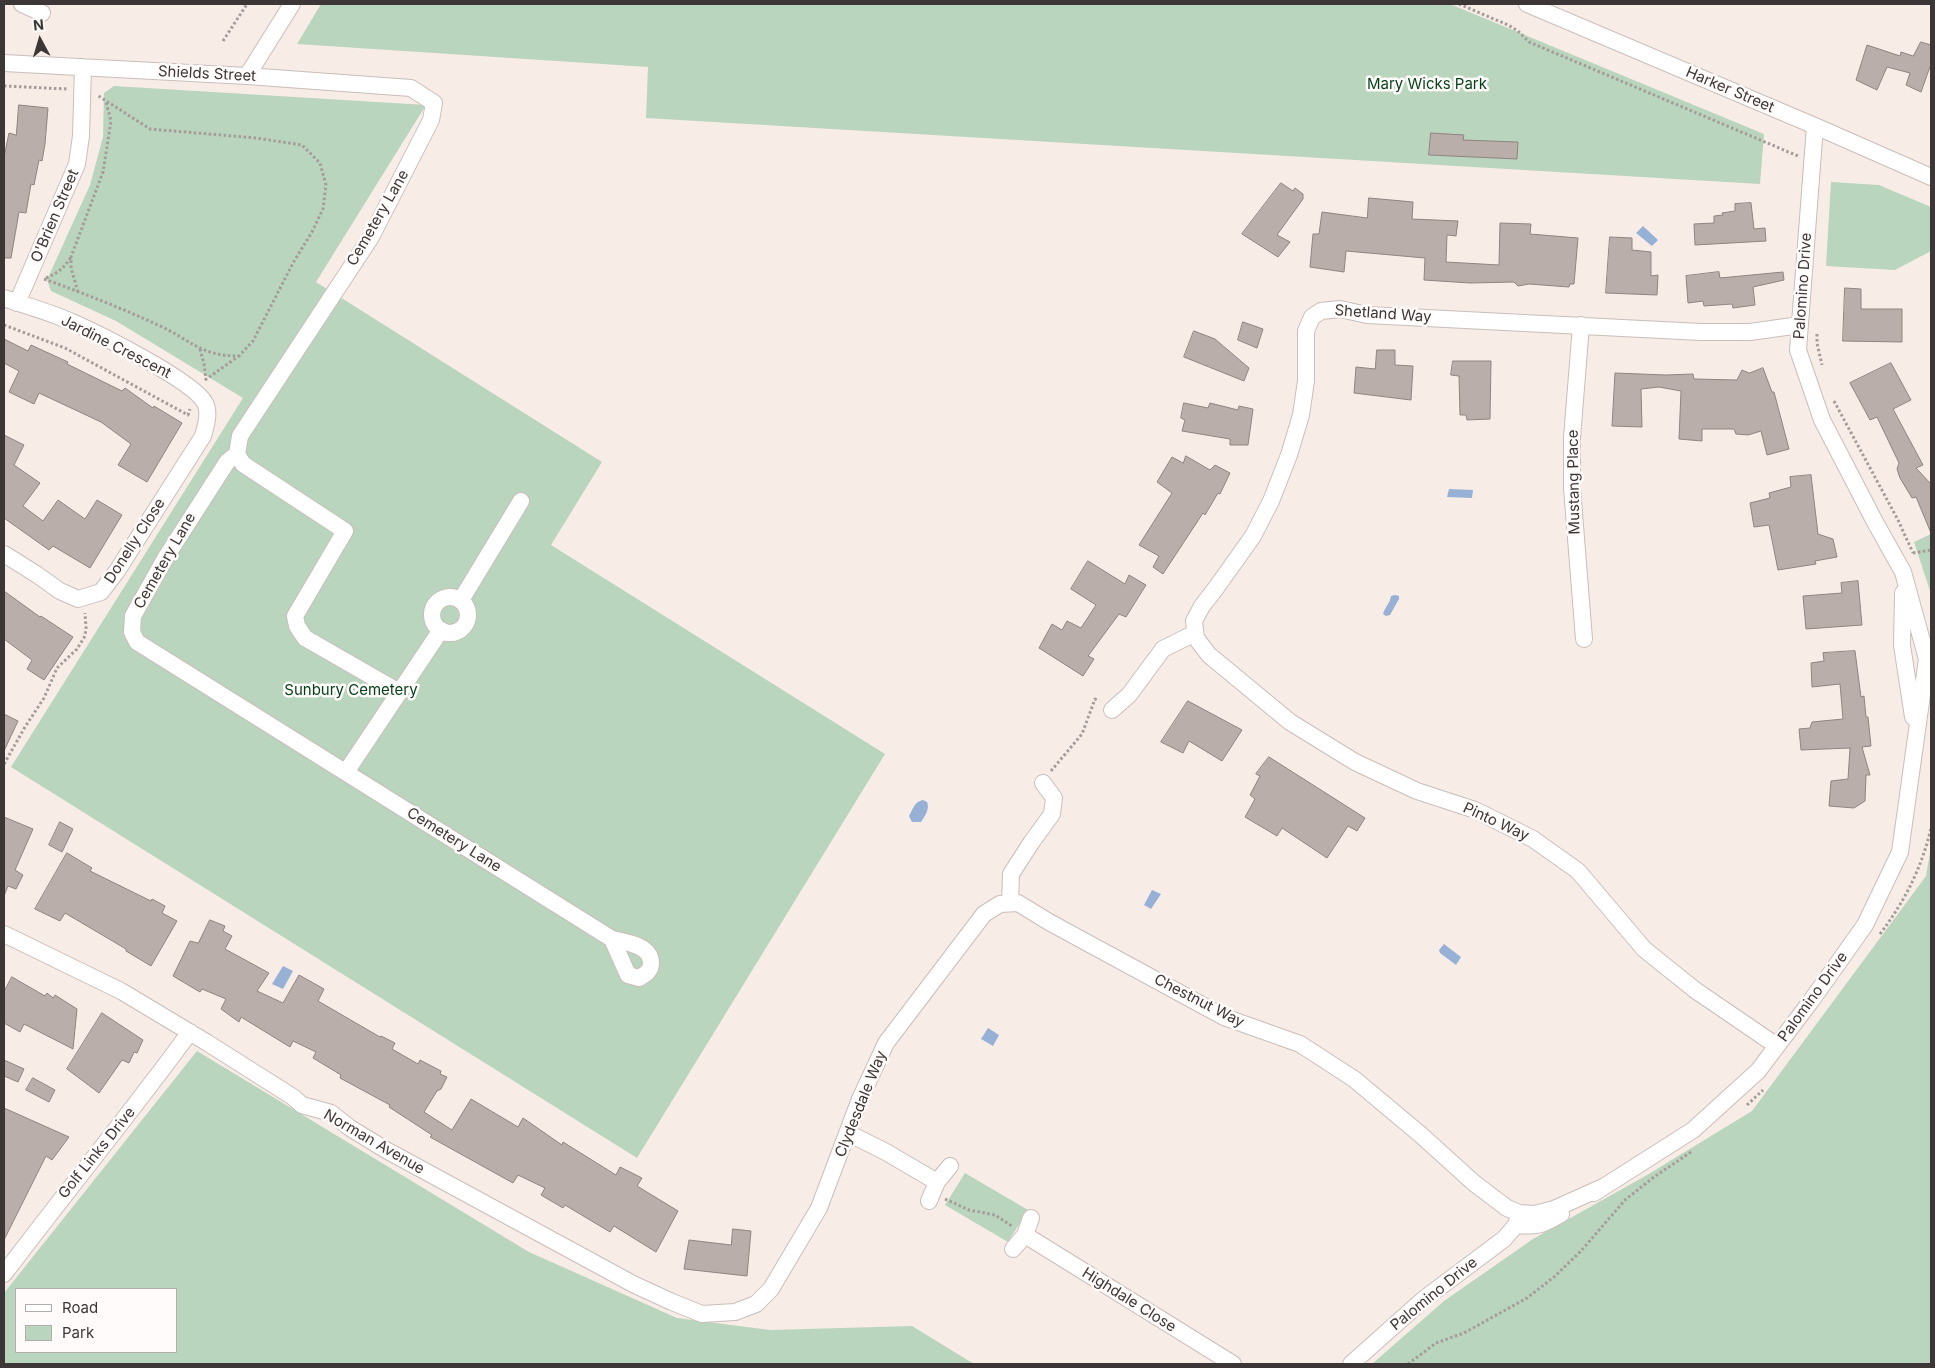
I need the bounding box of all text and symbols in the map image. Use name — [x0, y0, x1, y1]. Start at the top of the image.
north arrow — [15, 15, 65, 65]
text: N — [32, 16, 45, 34]
street label: Shields Street — [158, 62, 256, 86]
street label: Harker Street — [1683, 63, 1777, 117]
park label: Mary Wicks Park — [1367, 75, 1487, 93]
street label: O'Brien Street — [27, 167, 83, 265]
street label: Cemetery Lane — [343, 167, 413, 269]
street label: Palomino Drive — [1790, 232, 1816, 340]
street label: Shetland Way — [1334, 302, 1432, 326]
street label: Jardine Crescent — [58, 311, 174, 383]
street label: Mustang Place — [1564, 429, 1584, 535]
street label: Donelly Close — [101, 495, 169, 587]
street label: Cemetery Lane — [130, 510, 200, 612]
park label: Sunbury Cemetery — [284, 681, 418, 699]
street label: Pinto Way — [1460, 799, 1532, 845]
street label: Cemetery Lane — [403, 804, 505, 876]
street label: Palomino Drive — [1774, 949, 1852, 1045]
street label: Chestnut Way — [1151, 971, 1247, 1031]
street label: Clydesdale Way — [831, 1048, 891, 1160]
street label: Golf Links Drive — [55, 1104, 139, 1202]
street label: Norman Avenue — [320, 1106, 428, 1178]
street label: Palomino Drive — [1387, 1253, 1481, 1335]
street label: Highdale Close — [1079, 1264, 1179, 1336]
legend — [15, 1288, 178, 1353]
text: Road — [62, 1298, 98, 1317]
text: Park — [62, 1323, 94, 1342]

